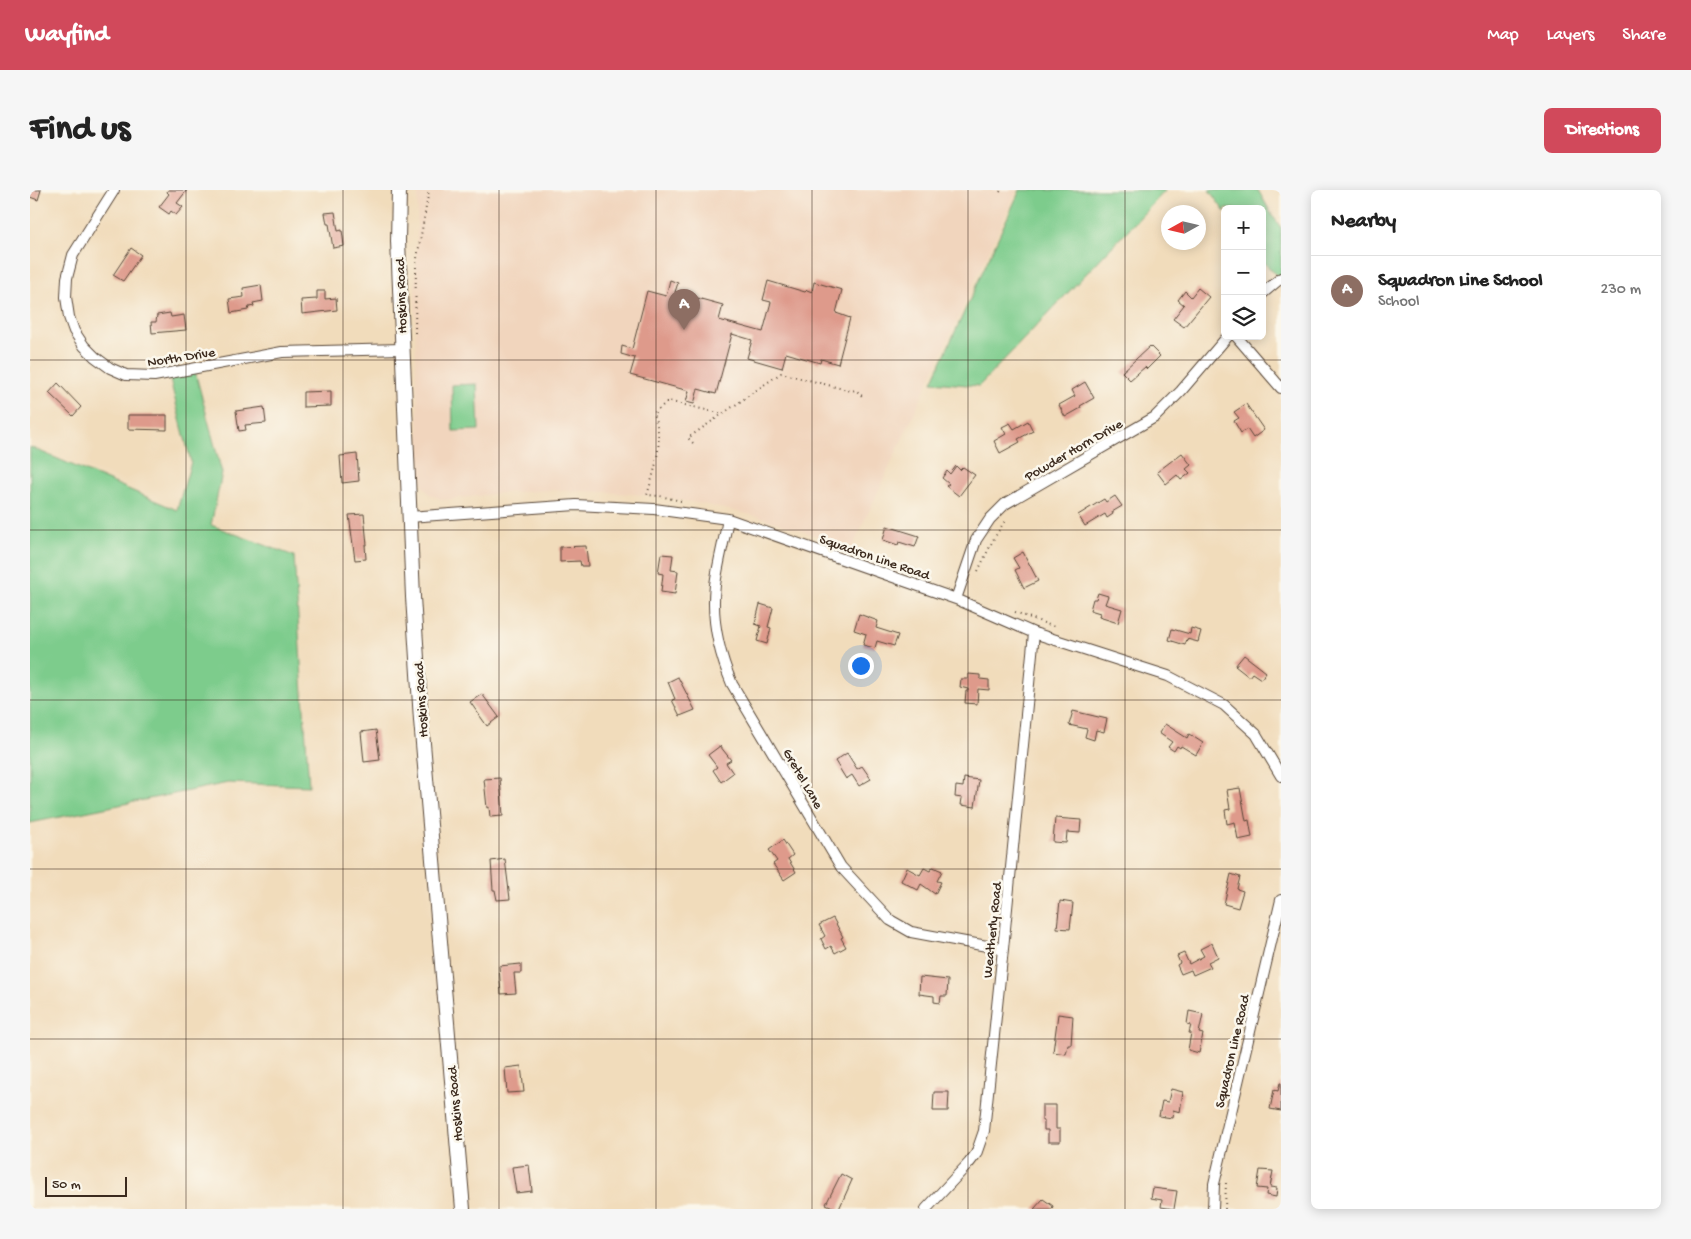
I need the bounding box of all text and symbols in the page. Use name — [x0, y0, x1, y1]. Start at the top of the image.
text: Wayfind — [25, 21, 109, 50]
text: Map — [1487, 25, 1519, 46]
text: Layers — [1547, 25, 1594, 46]
text: Share — [1622, 25, 1666, 46]
button: Directions — [1544, 108, 1661, 153]
text: Find us — [30, 110, 130, 151]
north arrow — [1161, 205, 1206, 250]
map controls — [1221, 205, 1266, 340]
button: + — [1221, 205, 1266, 250]
text: Nearby — [1331, 210, 1396, 235]
button: − — [1221, 250, 1266, 295]
street label: Hoskins Road — [393, 256, 412, 334]
text: Squadron Line School — [1378, 270, 1543, 293]
text: A — [1342, 281, 1352, 300]
text: 230 m — [1601, 281, 1641, 300]
pin: A — [668, 289, 700, 330]
text: School — [1378, 293, 1420, 312]
button: layers — [1221, 295, 1266, 340]
street label: North Drive — [146, 345, 217, 372]
street label: Powder Horn Drive — [1021, 416, 1127, 487]
street label: Squadron Line Road — [817, 532, 933, 586]
your location — [848, 653, 874, 679]
street label: Hoskins Road — [411, 660, 434, 738]
street label: Gretel Lane — [778, 746, 826, 813]
street label: Weatherly Road — [980, 880, 1007, 979]
street label: Squadron Line Road — [1212, 992, 1255, 1110]
street label: Hoskins Road — [445, 1064, 468, 1142]
scale bar — [45, 1174, 128, 1197]
text: 50 m — [52, 1177, 81, 1194]

